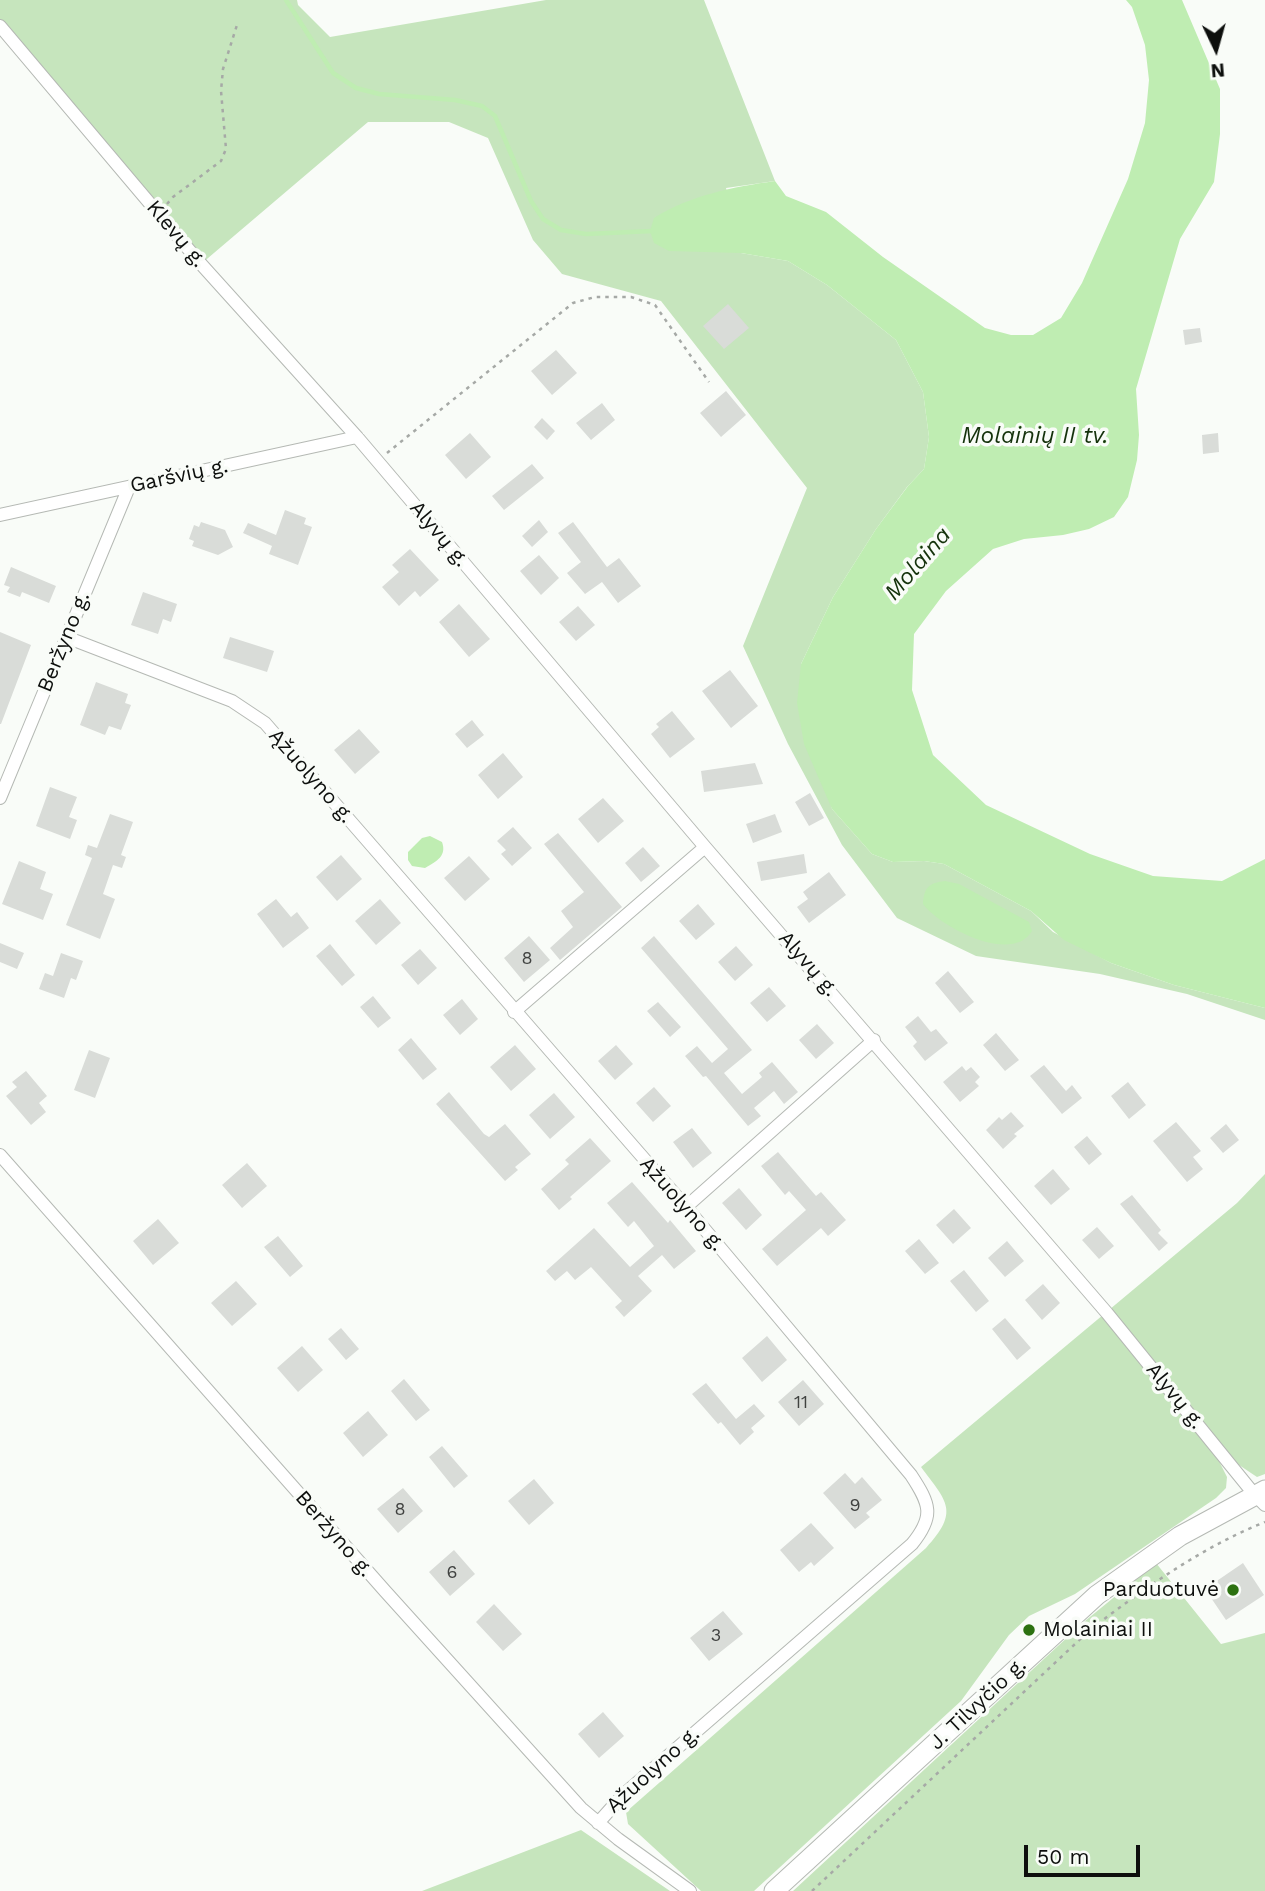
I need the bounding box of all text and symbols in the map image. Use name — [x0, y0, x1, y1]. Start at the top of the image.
north arrow — [1181, 14, 1251, 84]
text: N — [1210, 58, 1226, 82]
street label: Klevų g. — [141, 195, 211, 273]
water label: Molainių II tv. — [961, 422, 1109, 450]
street label: Garšvių g. — [128, 453, 230, 499]
street label: Alyvų g. — [404, 496, 474, 572]
water label: Molaina — [879, 522, 957, 606]
street label: Beržyno g. — [32, 588, 96, 696]
street label: Ąžuolyno g. — [263, 724, 359, 828]
street label: Alyvų g. — [773, 926, 843, 1002]
house number: 8 — [521, 948, 533, 970]
street label: Ąžuolyno g. — [634, 1152, 730, 1256]
street label: Alyvų g. — [1141, 1358, 1209, 1434]
house number: 11 — [794, 1392, 808, 1414]
street label: Beržyno g. — [290, 1486, 378, 1582]
house number: 9 — [849, 1495, 861, 1517]
house number: 8 — [394, 1499, 406, 1521]
house number: 6 — [447, 1562, 457, 1584]
place label: Parduotuvė — [1103, 1577, 1219, 1603]
marker: Parduotuvė — [1225, 1582, 1241, 1598]
place label: Molainiai II — [1043, 1617, 1153, 1643]
marker: Molainiai II — [1021, 1622, 1037, 1638]
house number: 3 — [711, 1625, 721, 1647]
street label: J. Tilvyčio g. — [924, 1653, 1032, 1755]
street label: Ąžuolyno g. — [601, 1722, 705, 1818]
scale bar — [1027, 1832, 1142, 1876]
text: 50 m — [1037, 1844, 1089, 1869]

